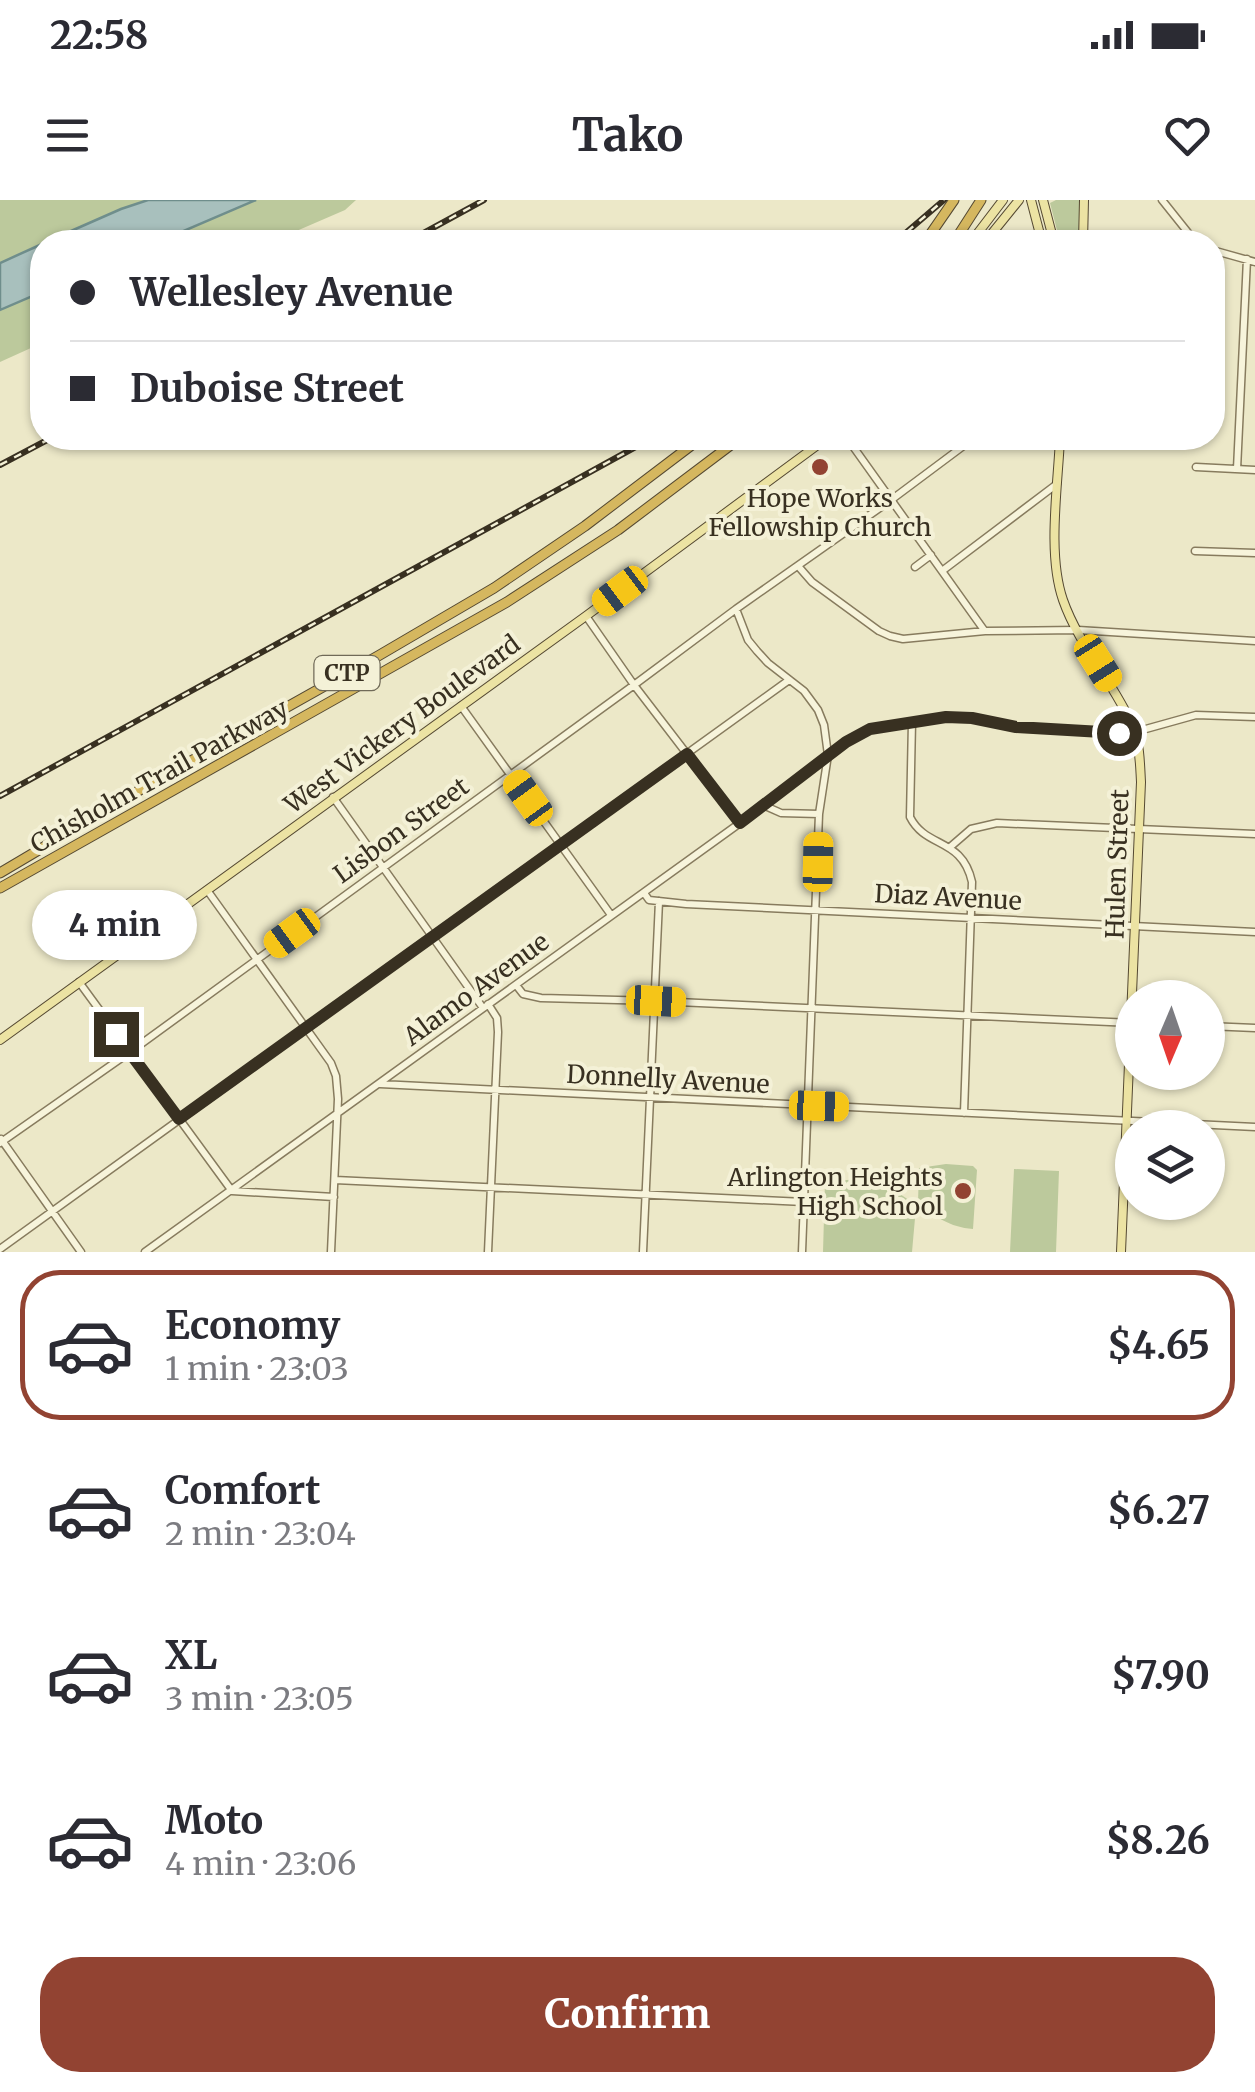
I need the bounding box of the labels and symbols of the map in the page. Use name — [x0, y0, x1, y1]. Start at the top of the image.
marker: Hope Works Fellowship Church — [809, 456, 831, 478]
place label: Hope Works Fellowship Church — [709, 482, 932, 543]
car — [587, 561, 653, 621]
street label: West Vickery Boulevard — [277, 628, 526, 821]
car — [1069, 630, 1127, 696]
road number: CTP — [314, 656, 380, 690]
street label: Chisholm Trail Parkway — [24, 692, 294, 860]
route start — [1097, 711, 1142, 756]
car — [498, 765, 558, 831]
street label: Lisbon Street — [327, 770, 475, 890]
street label: Hulen Street — [1098, 788, 1136, 939]
car — [802, 832, 834, 892]
street label: Diaz Avenue — [874, 877, 1022, 917]
callout: 4 min — [34, 889, 198, 959]
car — [259, 903, 325, 963]
street label: Alamo Avenue — [396, 925, 555, 1053]
north arrow — [1115, 980, 1225, 1090]
car — [625, 984, 687, 1018]
route end — [94, 1012, 139, 1057]
street label: Donnelly Avenue — [566, 1058, 770, 1100]
car — [788, 1090, 850, 1122]
place label: Arlington Heights High School — [726, 1161, 943, 1222]
marker: Arlington Heights High School — [952, 1180, 974, 1202]

